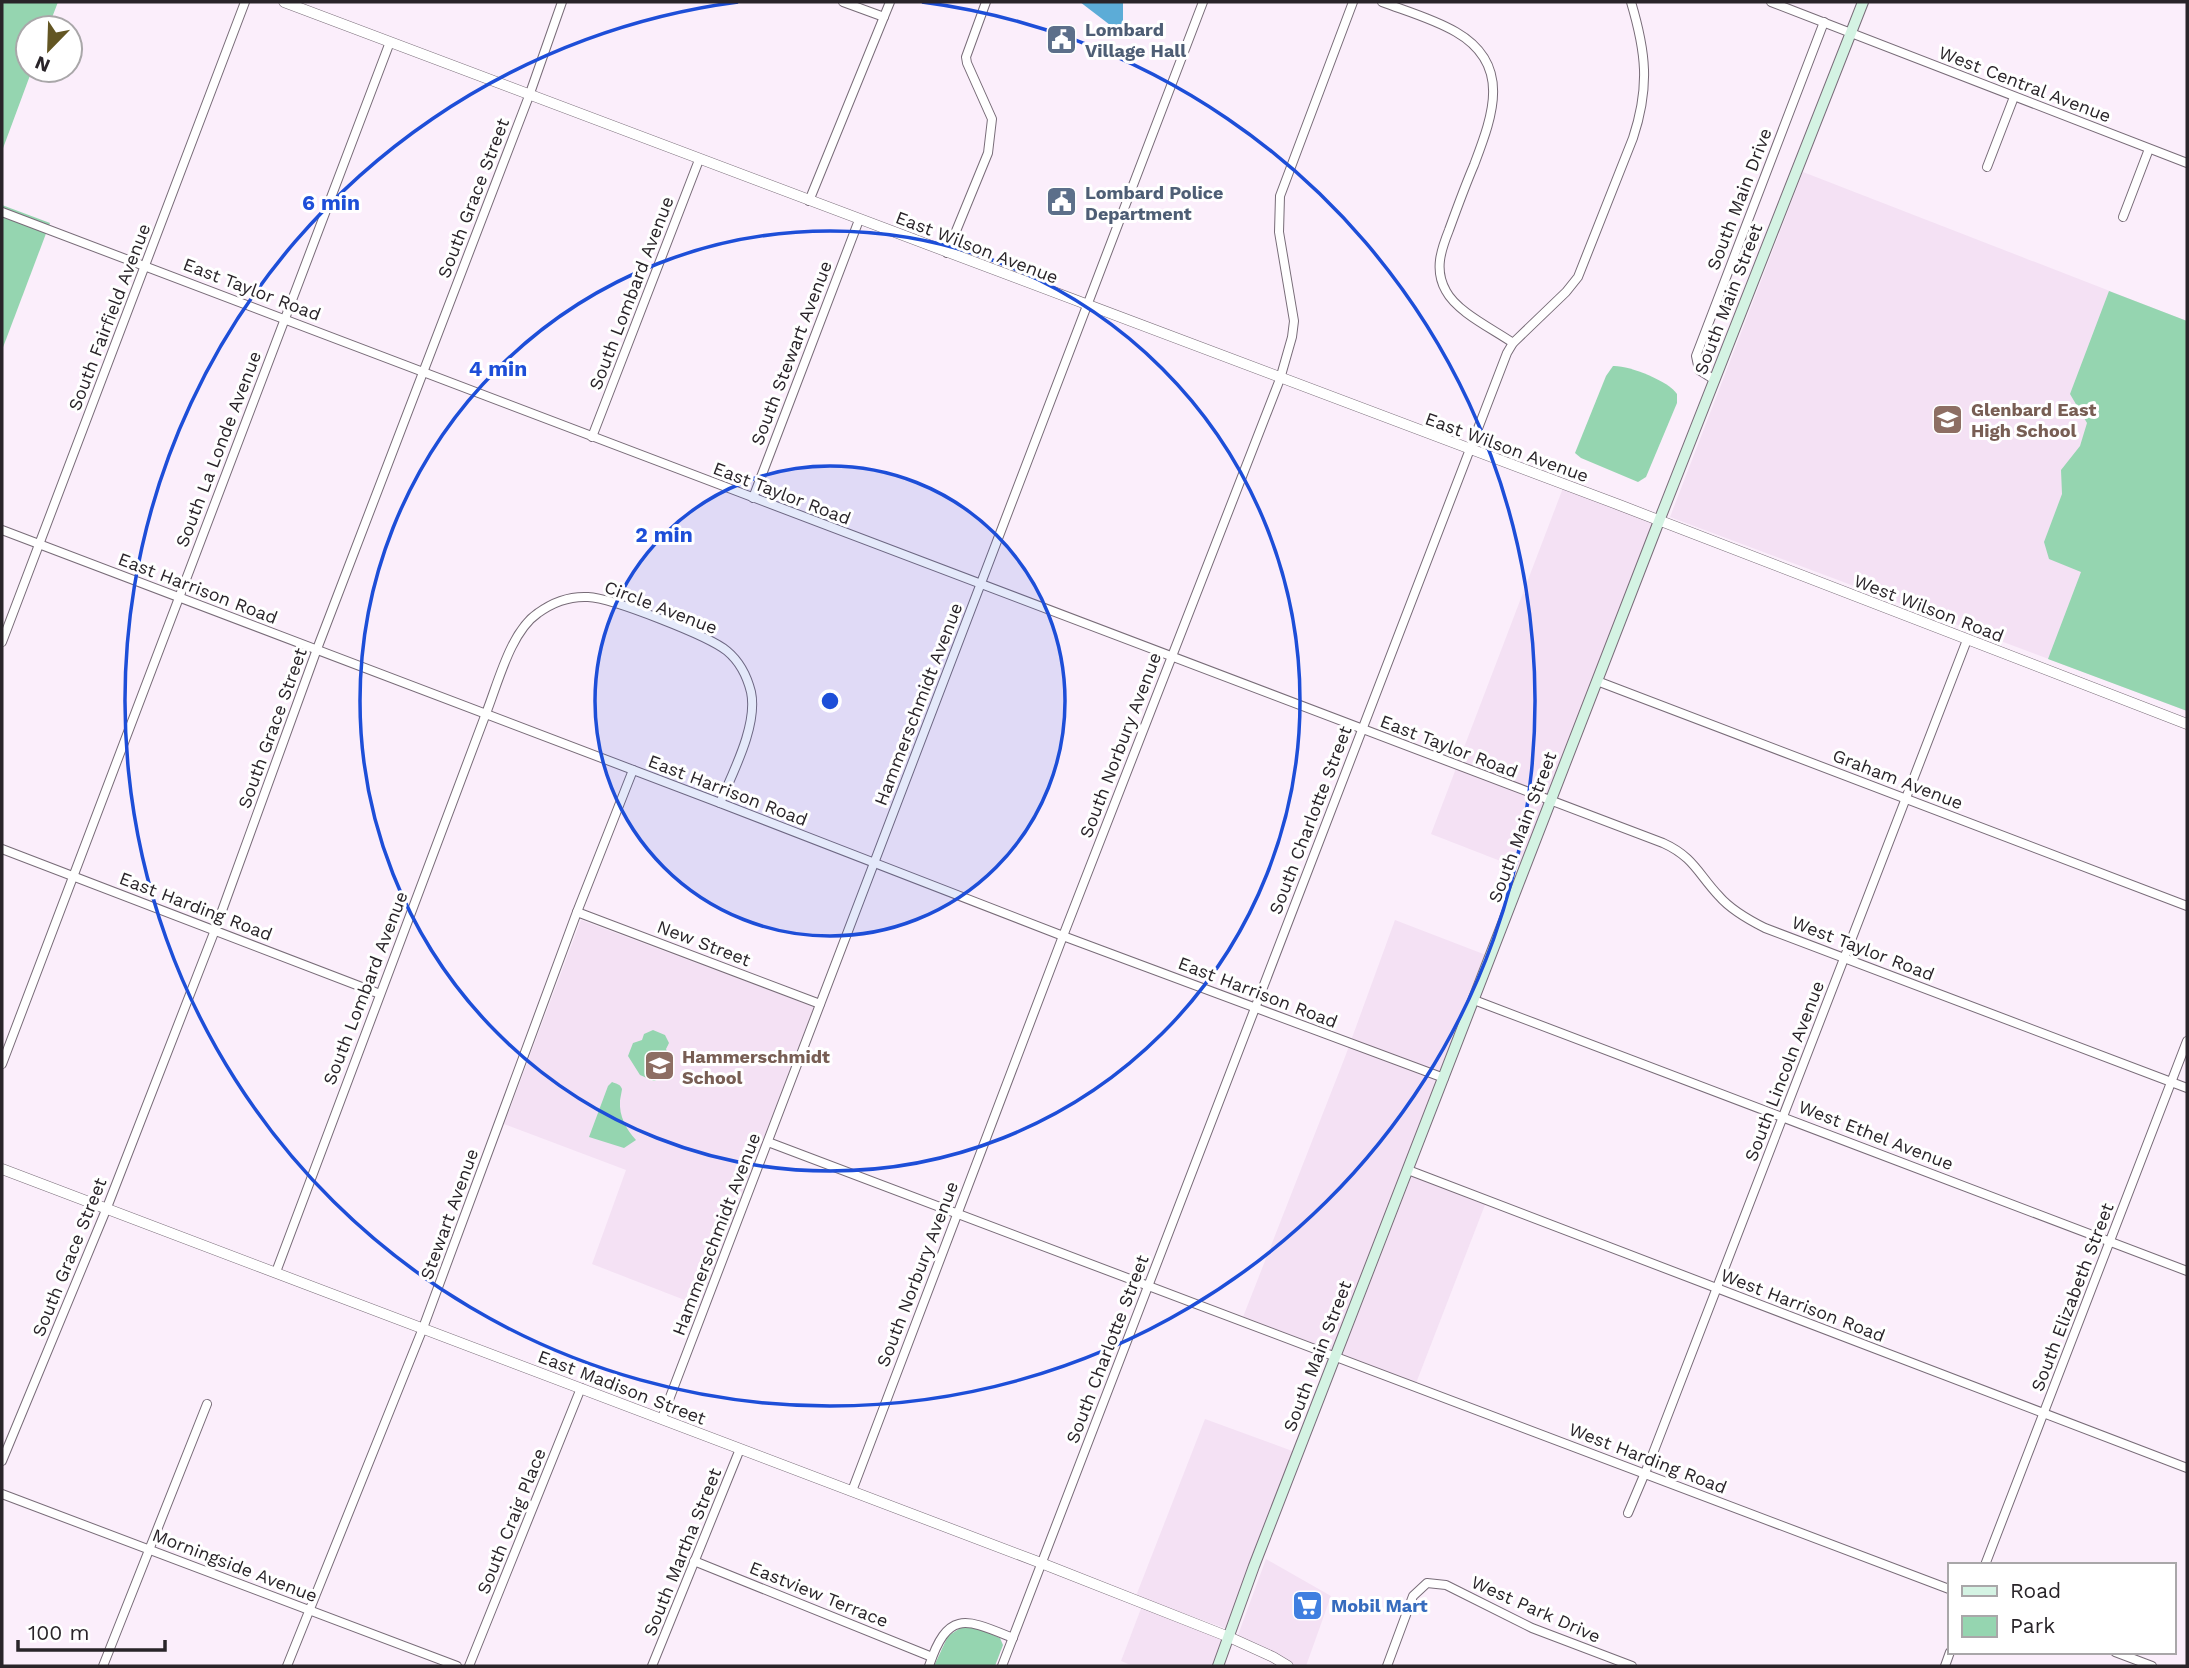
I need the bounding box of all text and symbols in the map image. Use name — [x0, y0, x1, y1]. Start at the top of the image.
north arrow — [14, 14, 84, 84]
place label: Lombard Village Hall — [1085, 19, 1186, 61]
public building icon: Lombard Village Hall — [1045, 22, 1079, 56]
street label: West Central Avenue — [1936, 41, 2114, 127]
text: N — [32, 51, 54, 78]
street label: South Grace Street — [433, 115, 513, 281]
street label: South Main Drive — [1702, 125, 1776, 273]
place label: Lombard Police Department — [1085, 182, 1223, 224]
public building icon: Lombard Police Department — [1045, 185, 1079, 219]
text: 6 min — [302, 190, 360, 215]
street label: South Lombard Avenue — [584, 193, 678, 393]
street label: East Wilson Avenue — [893, 206, 1061, 288]
street label: South Fairfield Avenue — [64, 220, 154, 414]
street label: South Main Street — [1690, 220, 1767, 377]
street label: East Taylor Road — [180, 253, 324, 325]
street label: South Stewart Avenue — [746, 258, 836, 448]
street label: South La Londe Avenue — [171, 348, 265, 550]
text: 4 min — [469, 356, 527, 381]
place label: Glenbard East High School — [1971, 399, 2097, 441]
school or university icon: Glenbard East High School — [1931, 402, 1965, 436]
street label: East Wilson Avenue — [1422, 408, 1592, 486]
street label: East Taylor Road — [710, 457, 854, 529]
text: 2 min — [635, 522, 693, 547]
street label: East Harrison Road — [115, 548, 281, 628]
street label: West Wilson Road — [1851, 570, 2007, 646]
street label: Circle Avenue — [602, 576, 720, 638]
street label: Hammerschmidt Avenue — [870, 600, 966, 808]
street label: South Grace Street — [233, 644, 311, 811]
street label: South Norbury Avenue — [1075, 649, 1165, 841]
centre of rings — [818, 689, 842, 713]
street label: East Taylor Road — [1377, 710, 1521, 782]
street label: South Charlotte Street — [1264, 722, 1356, 917]
street label: Graham Avenue — [1830, 744, 1966, 814]
street label: South Main Street — [1484, 748, 1561, 905]
street label: East Harrison Road — [645, 750, 811, 830]
street label: East Harding Road — [117, 867, 275, 945]
street label: South Lombard Avenue — [318, 888, 412, 1088]
street label: West Taylor Road — [1789, 911, 1937, 985]
street label: New Street — [654, 916, 754, 971]
street label: East Harrison Road — [1175, 952, 1341, 1032]
street label: South Lincoln Avenue — [1740, 978, 1828, 1164]
place label: Hammerschmidt School — [682, 1046, 830, 1088]
school or university icon: Hammerschmidt School — [642, 1049, 676, 1083]
street label: West Ethel Avenue — [1795, 1096, 1957, 1174]
street label: Hammerschmidt Avenue — [668, 1130, 764, 1338]
street label: Stewart Avenue — [416, 1146, 482, 1282]
street label: South Grace Street — [28, 1174, 111, 1339]
street label: South Norbury Avenue — [872, 1178, 962, 1370]
street label: South Elizabeth Street — [2026, 1199, 2118, 1394]
street label: South Charlotte Street — [1061, 1251, 1153, 1446]
street label: West Harrison Road — [1718, 1264, 1888, 1346]
street label: South Main Street — [1279, 1277, 1356, 1434]
street label: East Madison Street — [535, 1345, 709, 1429]
street label: West Harding Road — [1566, 1418, 1730, 1498]
street label: South Craig Place — [472, 1445, 550, 1597]
street label: South Martha Street — [639, 1465, 725, 1639]
street label: Morningside Avenue — [150, 1524, 320, 1606]
street label: Eastview Terrace — [747, 1557, 891, 1631]
legend — [1948, 1563, 2175, 1654]
street label: West Park Drive — [1468, 1571, 1604, 1647]
text: Road — [2010, 1578, 2061, 1603]
supermarket icon: Mobil Mart — [1291, 1588, 1325, 1622]
place label: Mobil Mart — [1331, 1595, 1428, 1616]
scale bar — [18, 1608, 164, 1652]
text: Park — [2010, 1613, 2055, 1638]
text: 100 m — [28, 1620, 90, 1645]

